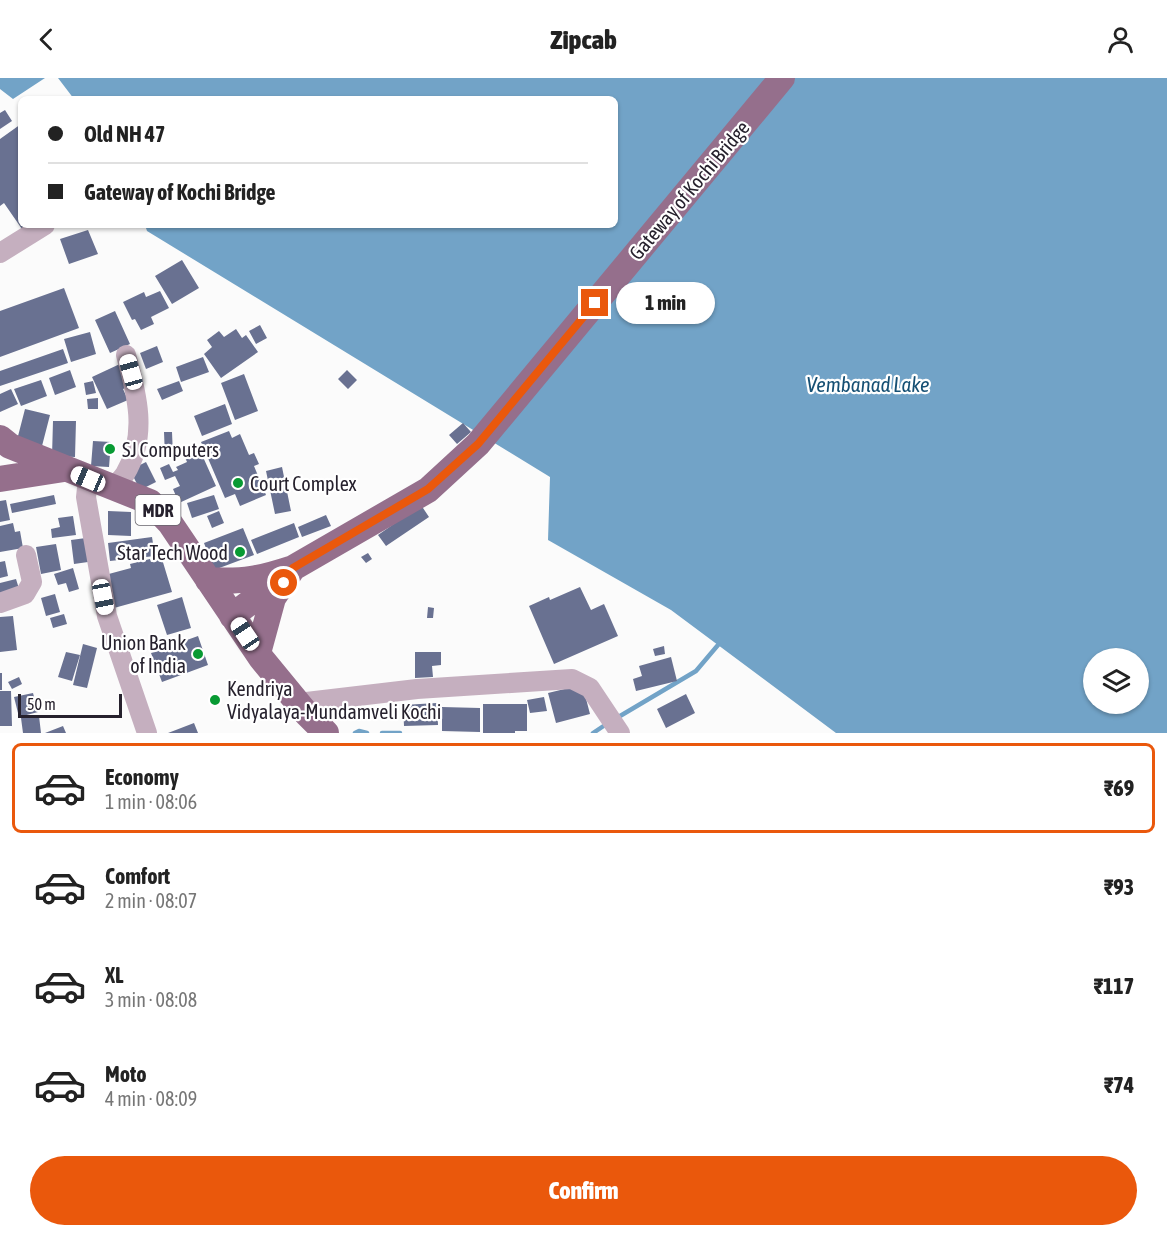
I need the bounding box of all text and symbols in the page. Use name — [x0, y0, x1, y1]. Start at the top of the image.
icon: back — [30, 23, 63, 56]
icon: person — [1104, 23, 1137, 56]
text: Zipcab — [550, 24, 617, 55]
street label: Gateway of Kochi Bridge — [624, 116, 754, 264]
text: Old NH 47 — [84, 121, 165, 147]
text: Gateway of Kochi Bridge — [84, 179, 275, 205]
callout: 1 min — [616, 282, 715, 324]
route end — [581, 289, 608, 316]
text: 1 min — [645, 291, 686, 314]
car — [117, 352, 145, 392]
water label: Vembanad Lake — [806, 372, 930, 396]
place label: SJ Computers — [122, 438, 219, 461]
marker: SJ Computers — [103, 442, 117, 456]
car — [68, 464, 108, 494]
place label: Court Complex — [250, 472, 357, 495]
marker: Court Complex — [231, 476, 245, 490]
road number: MDR — [136, 495, 180, 525]
place label: Star Tech Wood — [117, 541, 228, 564]
marker: Star Tech Wood — [233, 545, 247, 559]
route start — [270, 569, 297, 596]
car — [91, 578, 115, 616]
car — [227, 614, 263, 654]
place label: Union Bank of India — [101, 631, 186, 677]
marker: Union Bank of India — [191, 647, 205, 661]
map controls — [1083, 648, 1149, 714]
button: layers — [1083, 648, 1149, 714]
place label: Kendriya Vidyalaya-Mundamveli Kochi — [227, 677, 441, 723]
scale bar — [18, 691, 122, 718]
marker: Kendriya Vidyalaya-Mundamveli Kochi — [208, 693, 222, 707]
text: 50 m — [27, 695, 56, 713]
icon: car — [33, 761, 87, 815]
text: Economy — [105, 764, 179, 790]
text: ₹69 — [1104, 775, 1134, 801]
text: 1 min · 08:06 — [105, 790, 197, 813]
icon: car — [33, 860, 87, 914]
text: Comfort — [105, 863, 170, 889]
text: ₹93 — [1104, 874, 1134, 900]
text: 2 min · 08:07 — [105, 889, 197, 912]
icon: car — [33, 959, 87, 1013]
text: XL — [105, 962, 123, 988]
text: ₹117 — [1094, 973, 1134, 999]
text: 3 min · 08:08 — [105, 988, 197, 1011]
icon: car — [33, 1058, 87, 1112]
text: Moto — [105, 1061, 147, 1087]
text: ₹74 — [1104, 1072, 1134, 1098]
text: 4 min · 08:09 — [105, 1087, 197, 1110]
button: Confirm — [30, 1156, 1137, 1225]

